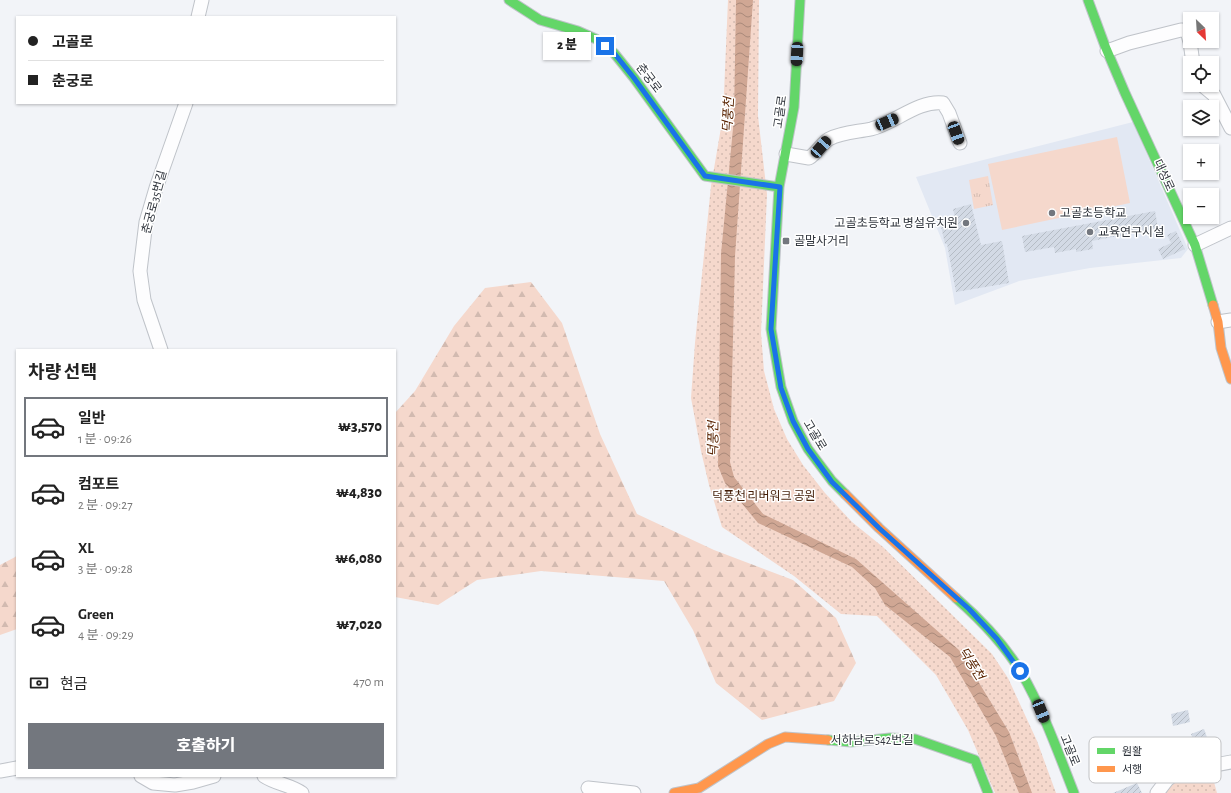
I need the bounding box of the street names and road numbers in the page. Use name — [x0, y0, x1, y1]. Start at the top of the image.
street label: 춘궁로 — [634, 61, 664, 95]
street label: 고골로 — [772, 95, 788, 129]
street label: 대성로 — [1152, 157, 1176, 193]
street label: 춘궁로35번길 — [140, 169, 168, 235]
street label: 고골로 — [801, 418, 829, 452]
street label: 고골로 — [1058, 732, 1082, 768]
street label: 서하남로542번길 — [831, 734, 913, 746]

